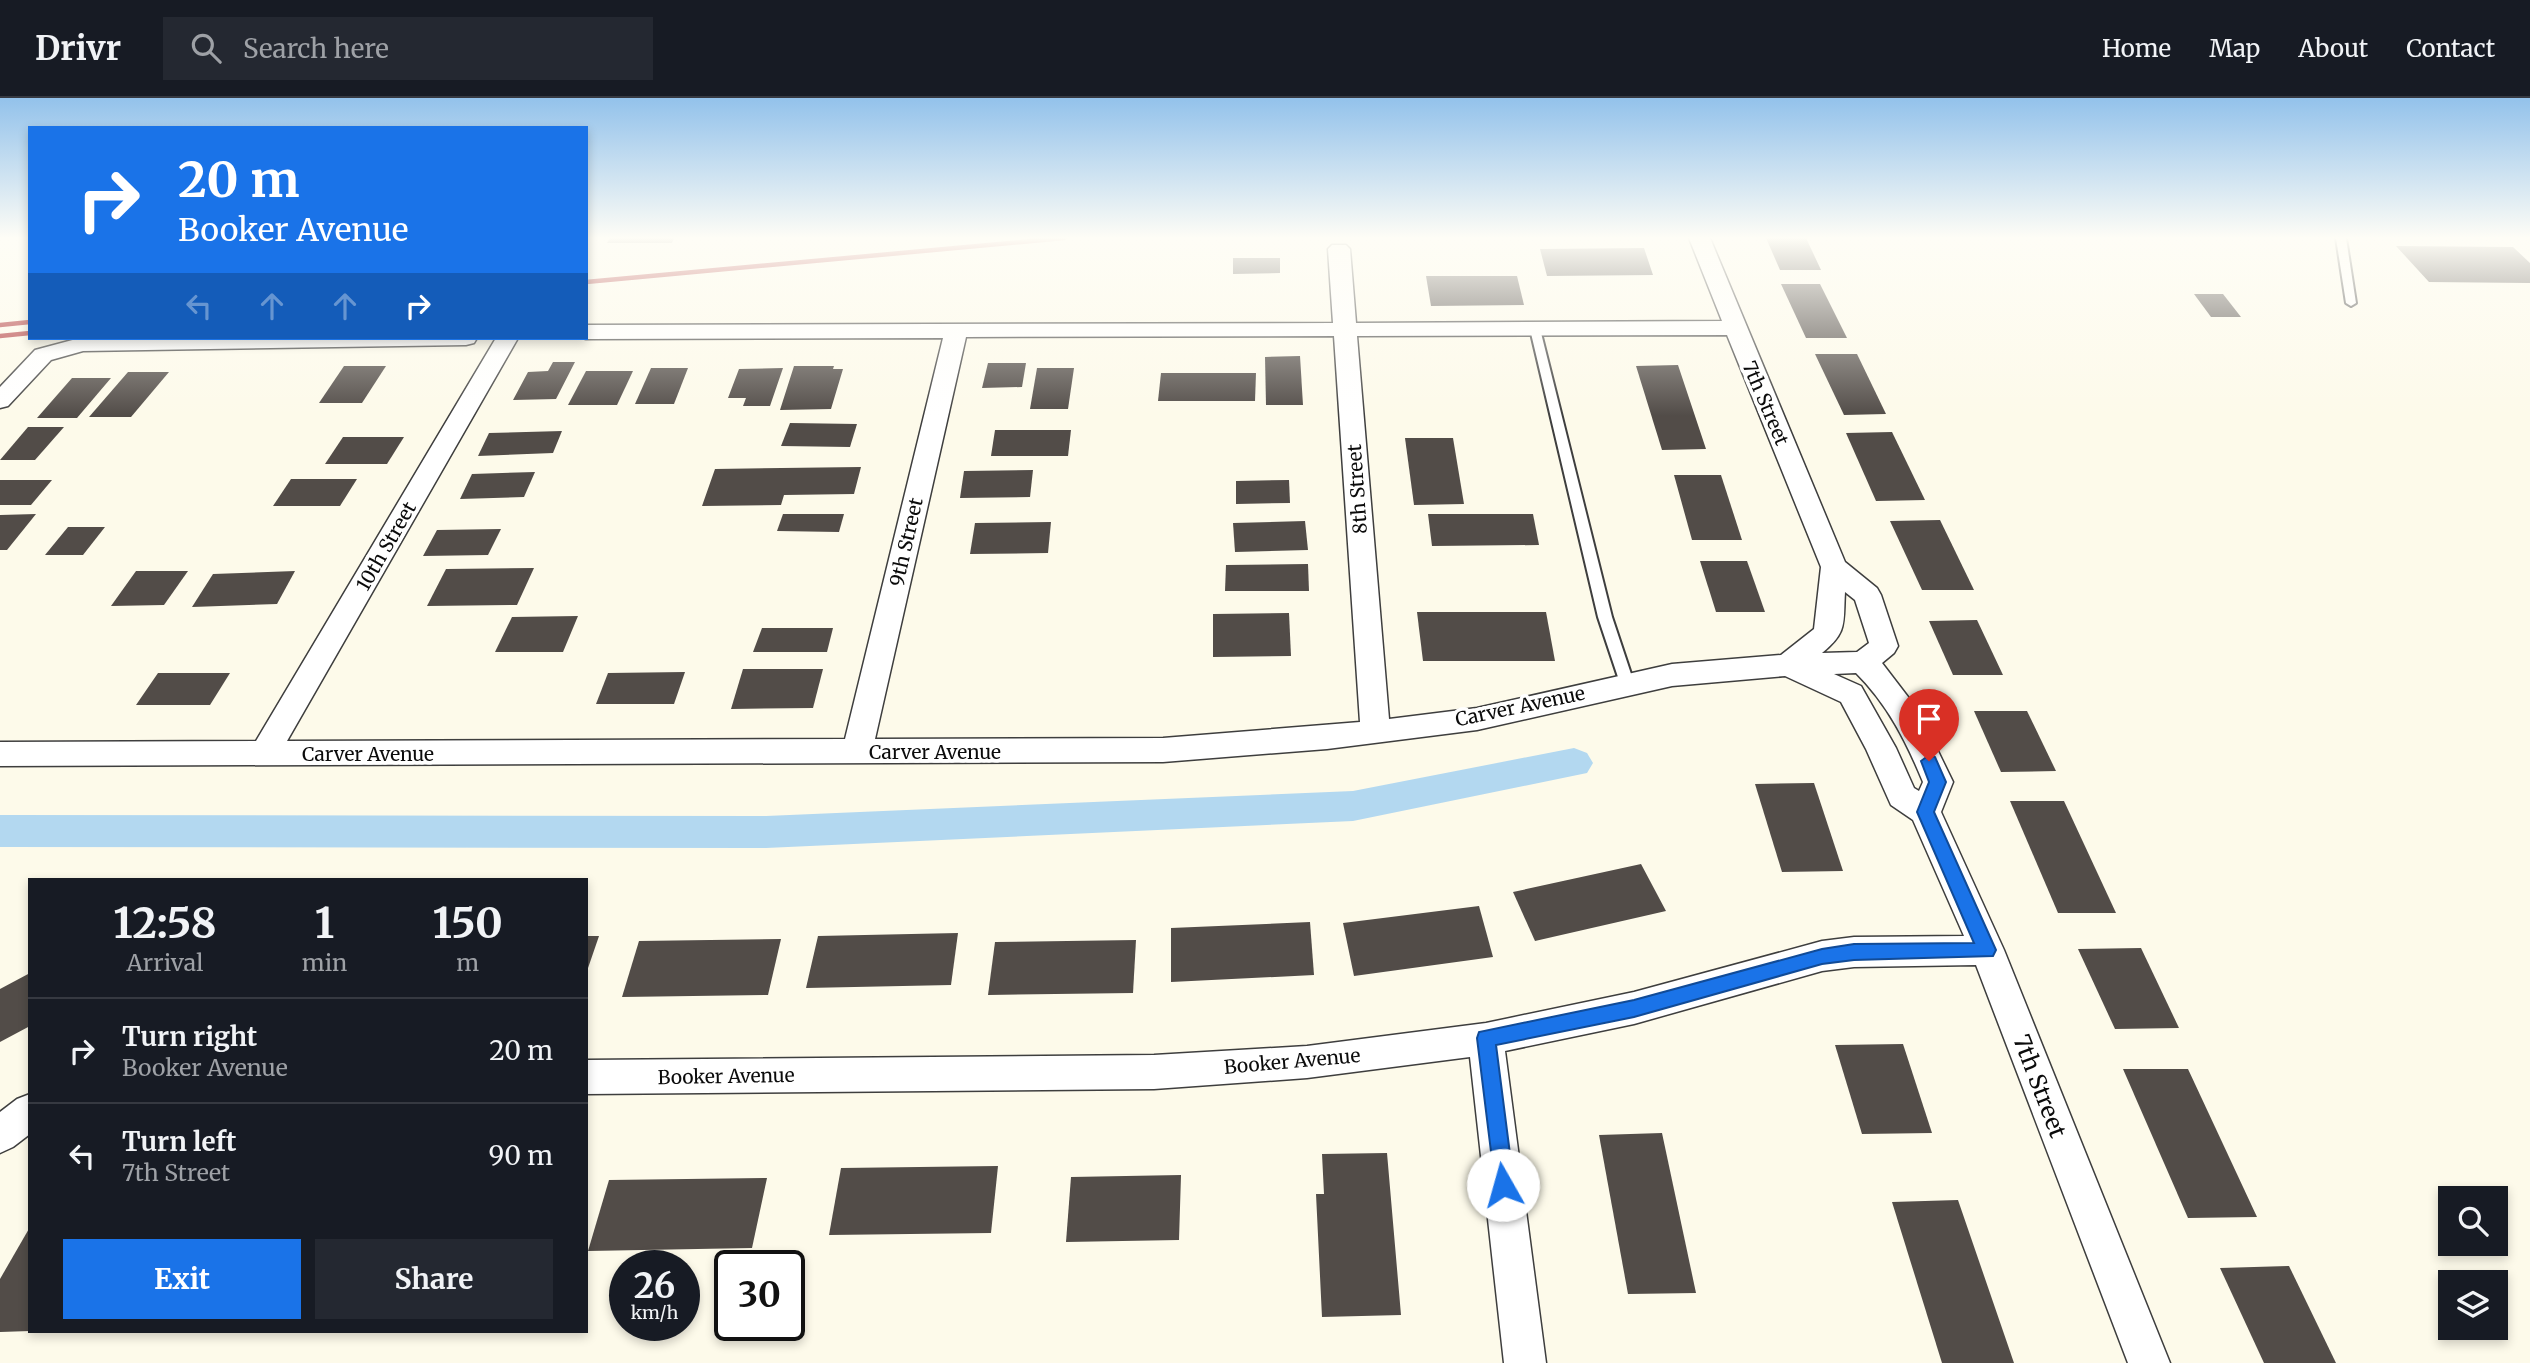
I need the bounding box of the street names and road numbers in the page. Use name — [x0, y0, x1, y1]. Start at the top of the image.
street label: 7th Street — [1738, 357, 1795, 449]
street label: 8th Street — [1342, 443, 1372, 535]
street label: 9th Street — [884, 495, 928, 589]
street label: 10th Street — [351, 497, 421, 595]
street label: Carver Avenue — [1453, 681, 1587, 731]
street label: Carver Avenue — [869, 740, 1001, 764]
street label: Carver Avenue — [302, 742, 434, 766]
street label: 7th Street — [2007, 1030, 2073, 1142]
street label: Booker Avenue — [1223, 1043, 1361, 1079]
street label: Booker Avenue — [657, 1063, 795, 1089]

